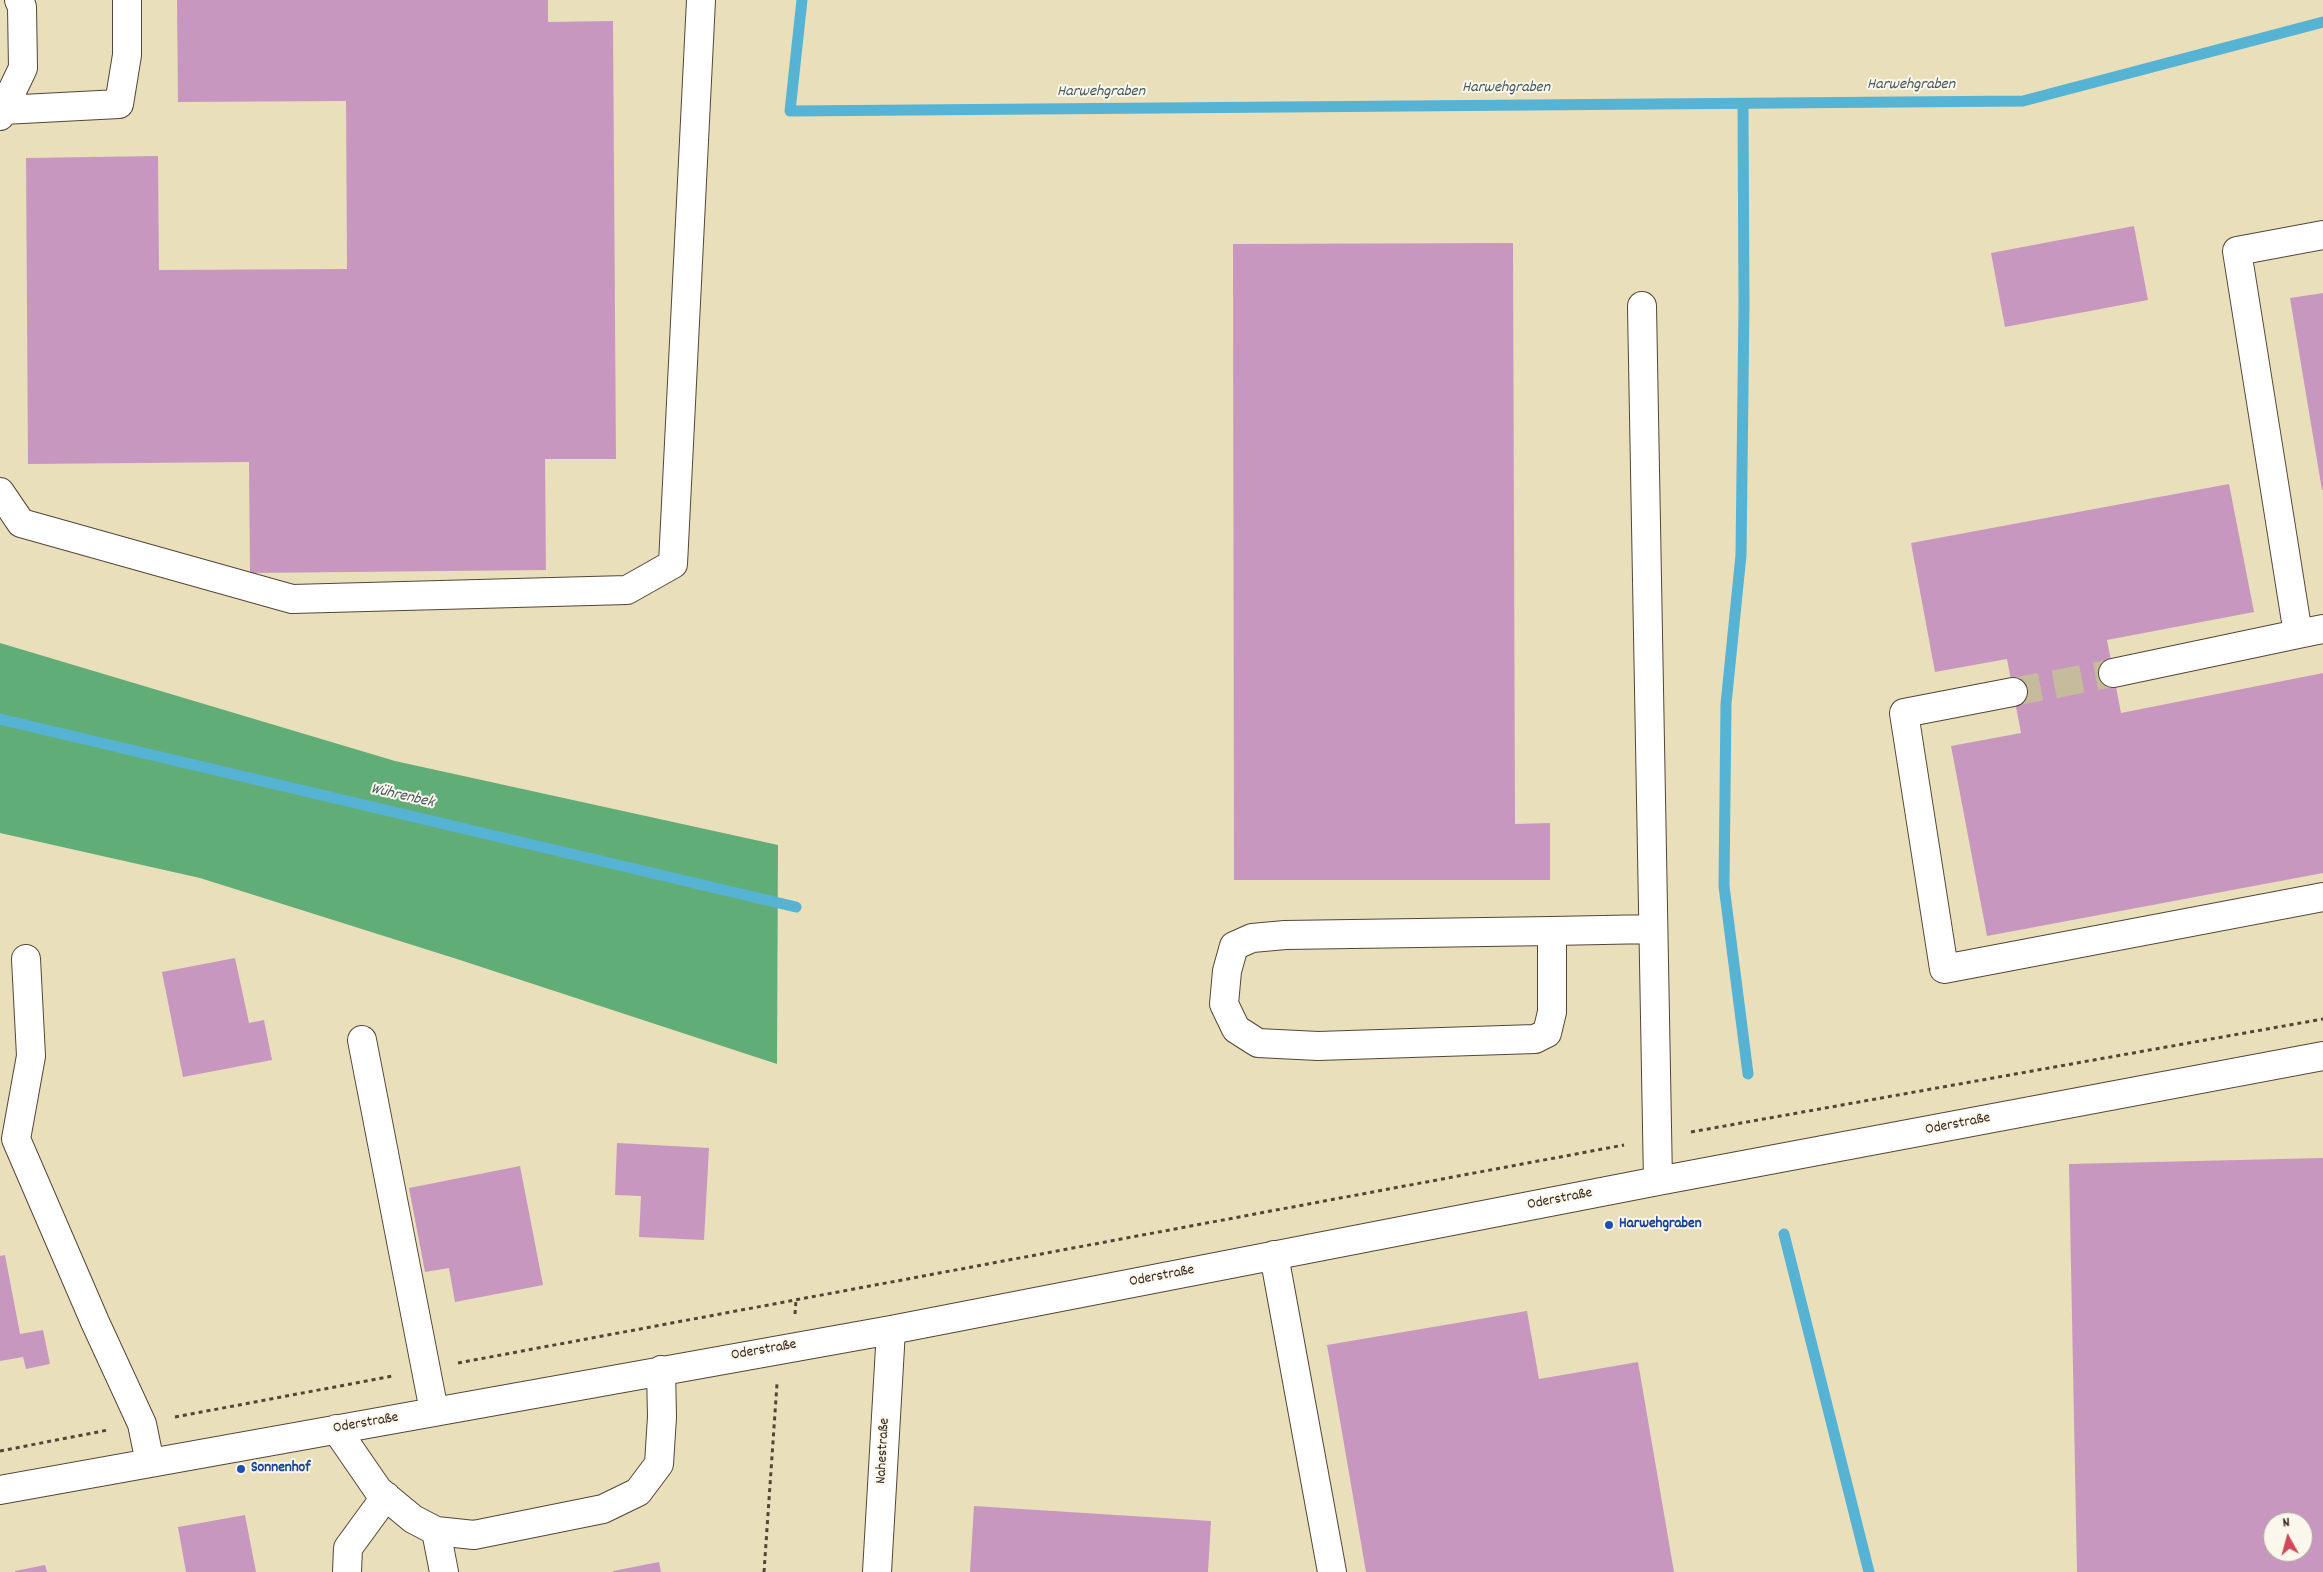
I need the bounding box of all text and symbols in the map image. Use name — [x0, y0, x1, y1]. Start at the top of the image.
water label: Harwehgraben — [1867, 76, 1955, 96]
water label: Harwehgraben — [1462, 79, 1550, 99]
water label: Harwehgraben — [1057, 83, 1145, 103]
water label: Wührenbek — [369, 780, 435, 814]
street label: Oderstraße — [1924, 1110, 1992, 1140]
street label: Oderstraße — [1526, 1185, 1594, 1215]
place label: Harwehgraben — [1619, 1216, 1702, 1234]
marker: Harwehgraben — [1603, 1219, 1615, 1231]
street label: Oderstraße — [1128, 1262, 1196, 1292]
street label: Oderstraße — [730, 1336, 798, 1366]
street label: Oderstraße — [332, 1409, 400, 1439]
street label: Nahestraße — [873, 1418, 895, 1484]
place label: Sonnenhof — [251, 1460, 311, 1478]
marker: Sonnenhof — [235, 1463, 247, 1475]
north arrow — [2263, 1512, 2313, 1562]
text: N — [2282, 1513, 2291, 1533]

